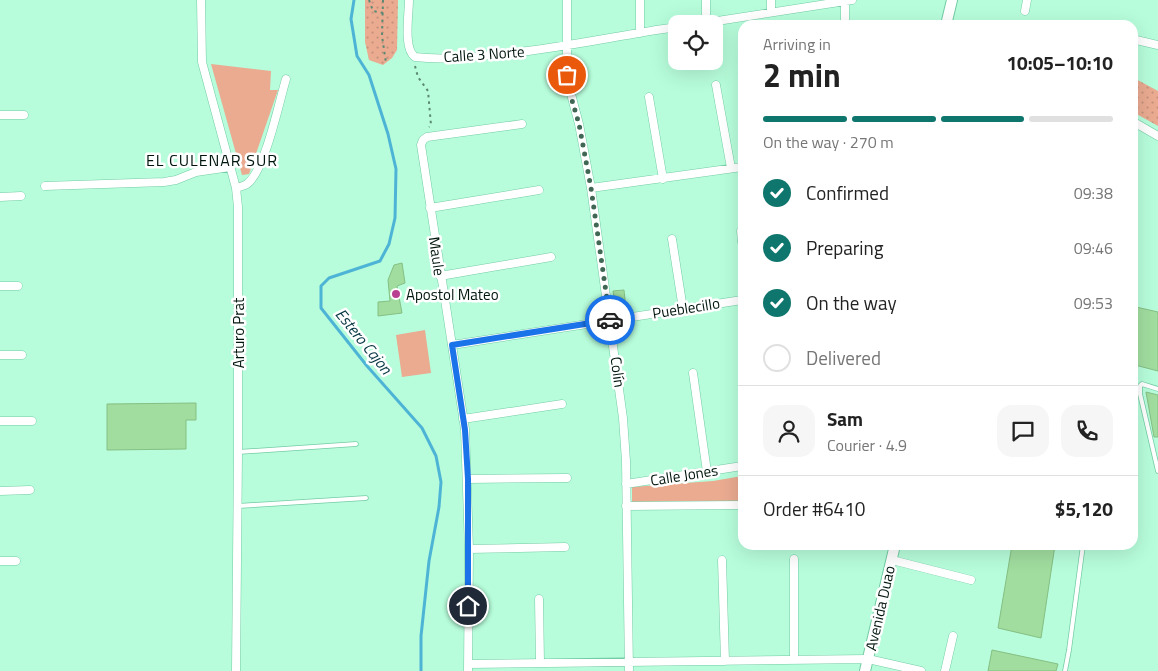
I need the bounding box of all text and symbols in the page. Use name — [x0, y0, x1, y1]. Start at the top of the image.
map controls — [668, 15, 723, 70]
button: locate — [668, 15, 723, 70]
text: Arriving in — [763, 32, 831, 56]
street label: Calle 3 Norte — [443, 40, 525, 68]
text: 10:05–10:10 — [1006, 48, 1113, 77]
text: 2 min — [763, 51, 841, 99]
pin — [546, 54, 588, 96]
icon: bag — [553, 61, 581, 89]
text: On the way · 270 m — [763, 130, 894, 154]
district label: EL CULENAR SUR — [146, 148, 278, 172]
text: Confirmed — [806, 178, 889, 207]
icon: check — [763, 179, 791, 207]
text: 09:38 — [1074, 181, 1113, 205]
text: Preparing — [806, 233, 883, 262]
icon: check — [763, 234, 791, 262]
street label: Maule — [423, 235, 451, 277]
text: 09:46 — [1074, 236, 1113, 260]
place label: Apostol Mateo — [406, 283, 499, 306]
marker: Apostol Mateo — [390, 288, 402, 300]
text: On the way — [806, 288, 897, 317]
icon: check — [763, 289, 791, 317]
street label: Pueblecillo — [651, 291, 721, 325]
text: 09:53 — [1074, 291, 1113, 315]
courier — [585, 295, 635, 345]
street label: Arturo Prat — [227, 297, 250, 368]
water label: Estero Cajon — [330, 303, 399, 380]
icon: car — [596, 306, 624, 334]
text: Delivered — [806, 343, 881, 372]
street label: Colín — [604, 355, 632, 389]
text: Sam — [827, 404, 863, 433]
button: person — [763, 405, 815, 457]
button: chat — [997, 405, 1049, 457]
button: phone — [1061, 405, 1113, 457]
text: Courier · 4.9 — [827, 433, 907, 457]
street label: Calle Jones — [648, 458, 720, 492]
text: Order #6410 — [763, 494, 865, 523]
text: $5,120 — [1055, 494, 1113, 523]
street label: Avenida Duao — [859, 563, 901, 653]
pin — [447, 585, 489, 627]
icon: home — [454, 592, 482, 620]

